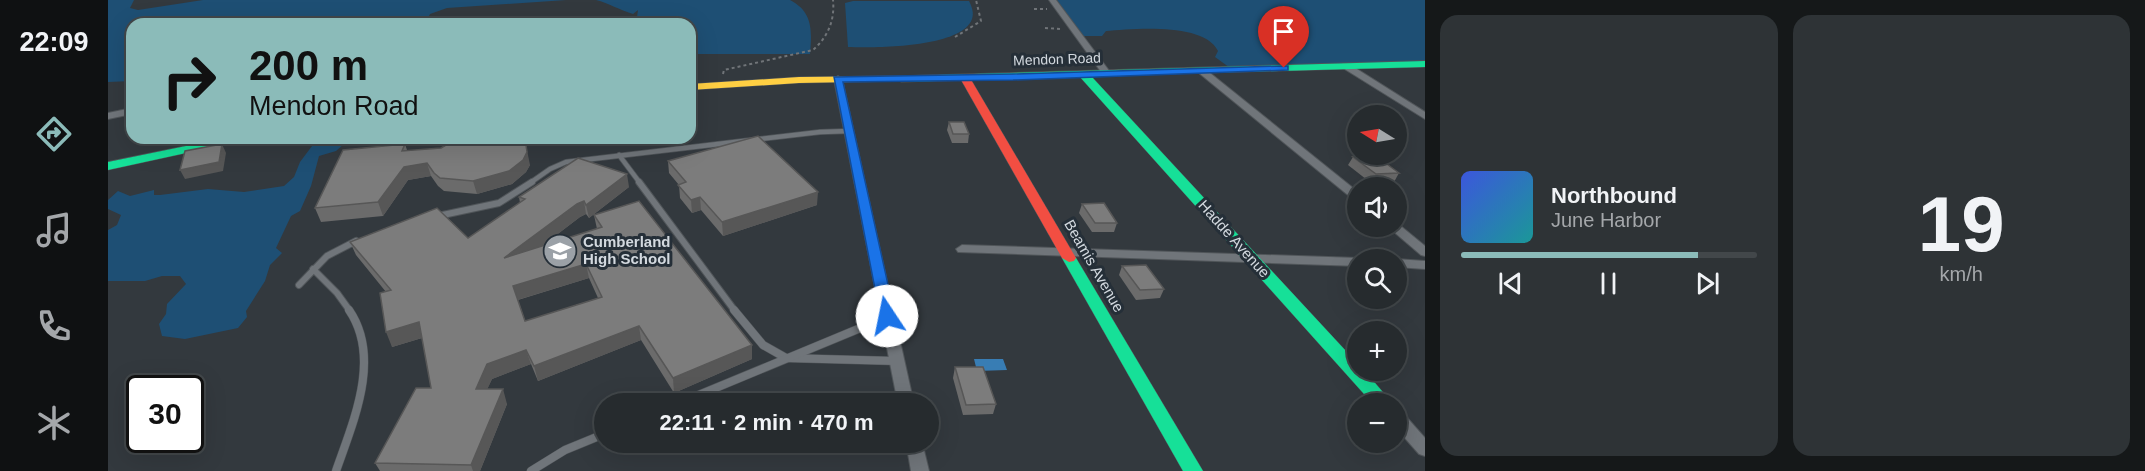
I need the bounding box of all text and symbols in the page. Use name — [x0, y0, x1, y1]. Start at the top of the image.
pin — [1258, 6, 1309, 68]
icon: arrive — [1267, 15, 1300, 48]
text: 22:09 — [19, 27, 89, 57]
icon: right — [150, 42, 228, 120]
text: 200 m — [249, 42, 368, 89]
street label: Mendon Road — [1013, 49, 1101, 69]
text: Mendon Road — [249, 91, 419, 121]
north arrow — [1347, 105, 1407, 165]
map controls — [1347, 105, 1407, 453]
icon: directions — [33, 113, 75, 155]
button: sound — [1347, 177, 1407, 237]
text: 19 — [1918, 180, 2005, 268]
text: Northbound — [1551, 183, 1677, 208]
street label: Hadde Avenue — [1195, 197, 1274, 281]
icon: music — [33, 209, 75, 251]
text: June Harbor — [1551, 209, 1661, 231]
street label: Beamis Avenue — [1061, 216, 1128, 315]
school or university icon: Cumberland High School — [542, 233, 578, 269]
place label: Cumberland High School — [583, 233, 671, 267]
button: search — [1347, 249, 1407, 309]
text: km/h — [1940, 263, 1983, 285]
icon: previous — [1494, 267, 1527, 300]
icon: pause — [1592, 267, 1625, 300]
icon: next — [1691, 267, 1724, 300]
position arrow — [855, 284, 919, 348]
icon: phone — [33, 305, 75, 347]
button: + — [1347, 321, 1407, 381]
speed limit sign: 30 — [126, 375, 204, 453]
button: − — [1347, 393, 1407, 453]
icon: climate — [33, 402, 75, 444]
text: 22:11 · 2 min · 470 m — [660, 410, 874, 435]

